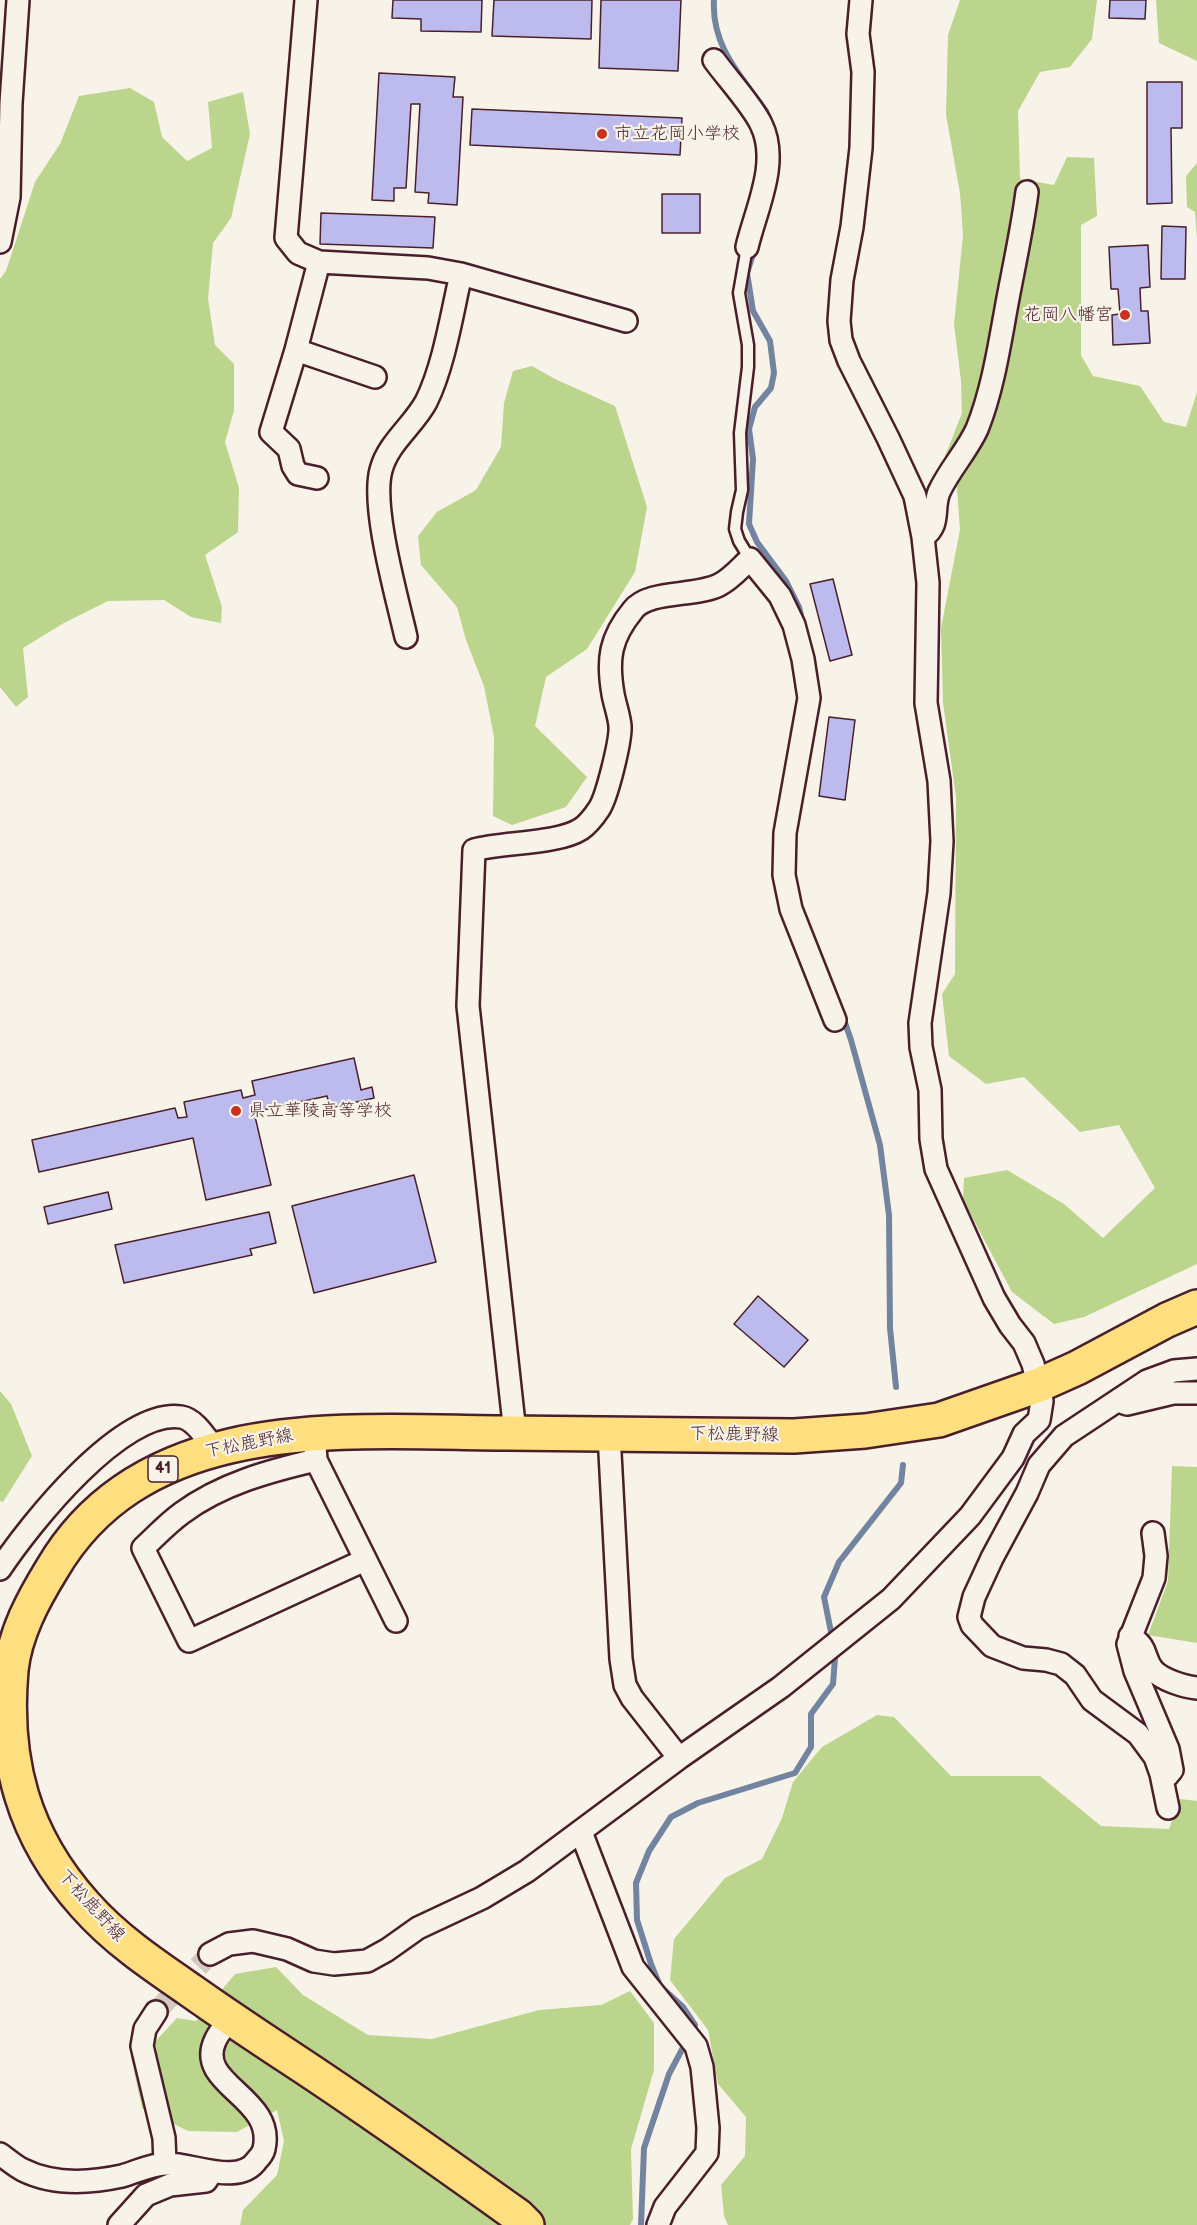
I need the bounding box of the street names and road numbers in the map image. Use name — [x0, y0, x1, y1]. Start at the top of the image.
street label: 下松鹿野線 — [689, 1423, 779, 1447]
street label: 下松鹿野線 — [203, 1425, 295, 1463]
road number: 41 — [148, 1456, 178, 1482]
street label: 下松鹿野線 — [53, 1865, 129, 1947]

